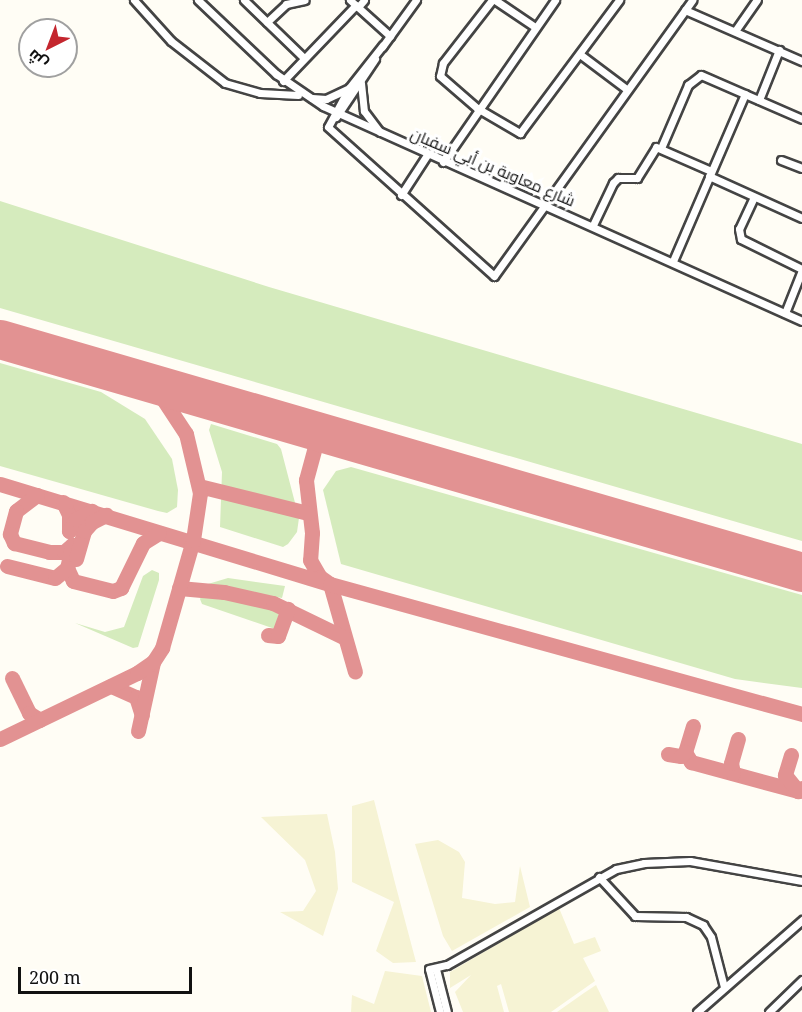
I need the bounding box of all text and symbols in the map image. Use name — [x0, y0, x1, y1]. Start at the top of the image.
north arrow — [18, 18, 78, 78]
text: ش — [22, 45, 52, 75]
street label: شارع معاوية بن أبي سفيان — [408, 124, 578, 210]
scale bar — [21, 955, 195, 993]
text: 200 m — [29, 965, 81, 989]

